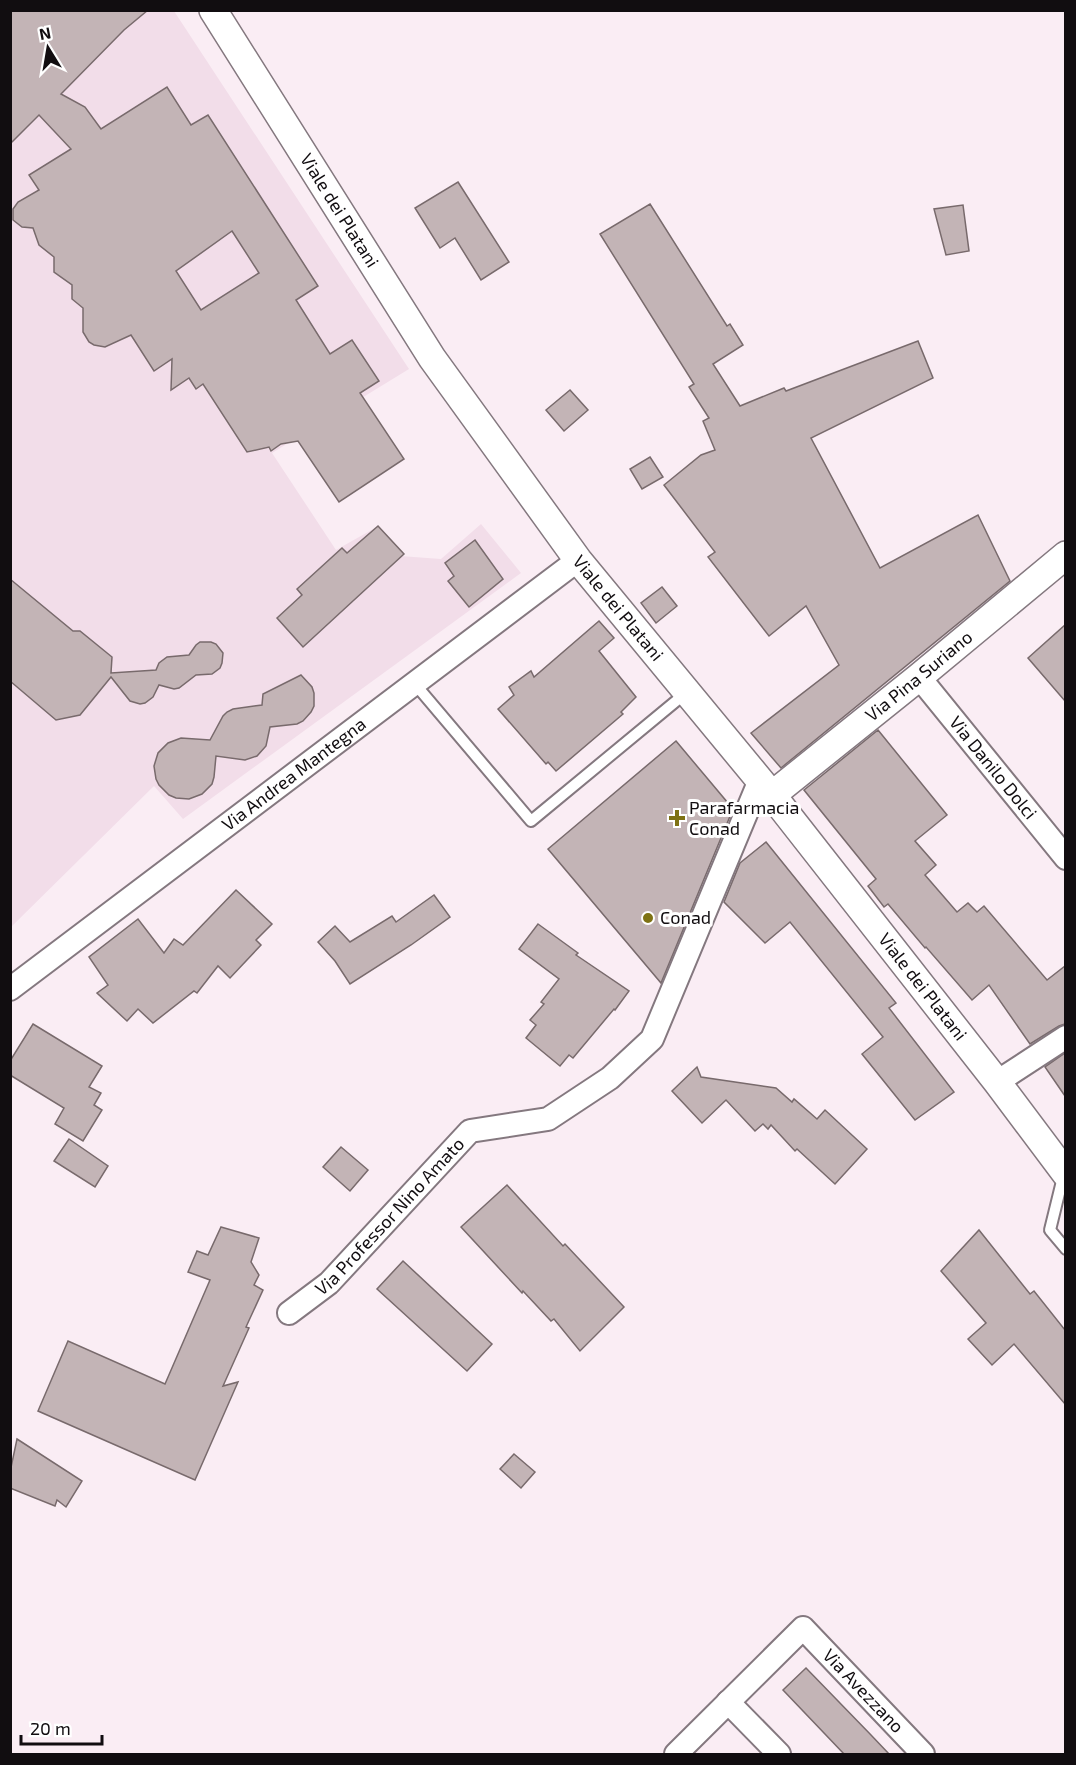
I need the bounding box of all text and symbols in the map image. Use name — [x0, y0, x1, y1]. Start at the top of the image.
north arrow — [18, 18, 78, 78]
text: N — [38, 22, 53, 43]
street label: Viale dei Platani — [296, 149, 384, 271]
street label: Viale dei Platani — [569, 550, 669, 665]
street label: Via Pina Suriano — [861, 625, 976, 726]
street label: Via Danilo Dolci — [945, 711, 1042, 823]
street label: Via Andrea Mantegna — [217, 712, 370, 835]
place label: Parafarmacia Conad — [689, 796, 799, 839]
marker: Parafarmacia Conad — [670, 811, 684, 825]
place label: Conad — [660, 906, 711, 928]
marker: Conad — [641, 911, 655, 925]
street label: Viale dei Platani — [874, 928, 972, 1044]
street label: Via Professor Nino Amato — [310, 1132, 468, 1300]
street label: Via Avezzano — [819, 1644, 909, 1737]
scale bar — [21, 1708, 102, 1746]
text: 20 m — [30, 1717, 71, 1739]

